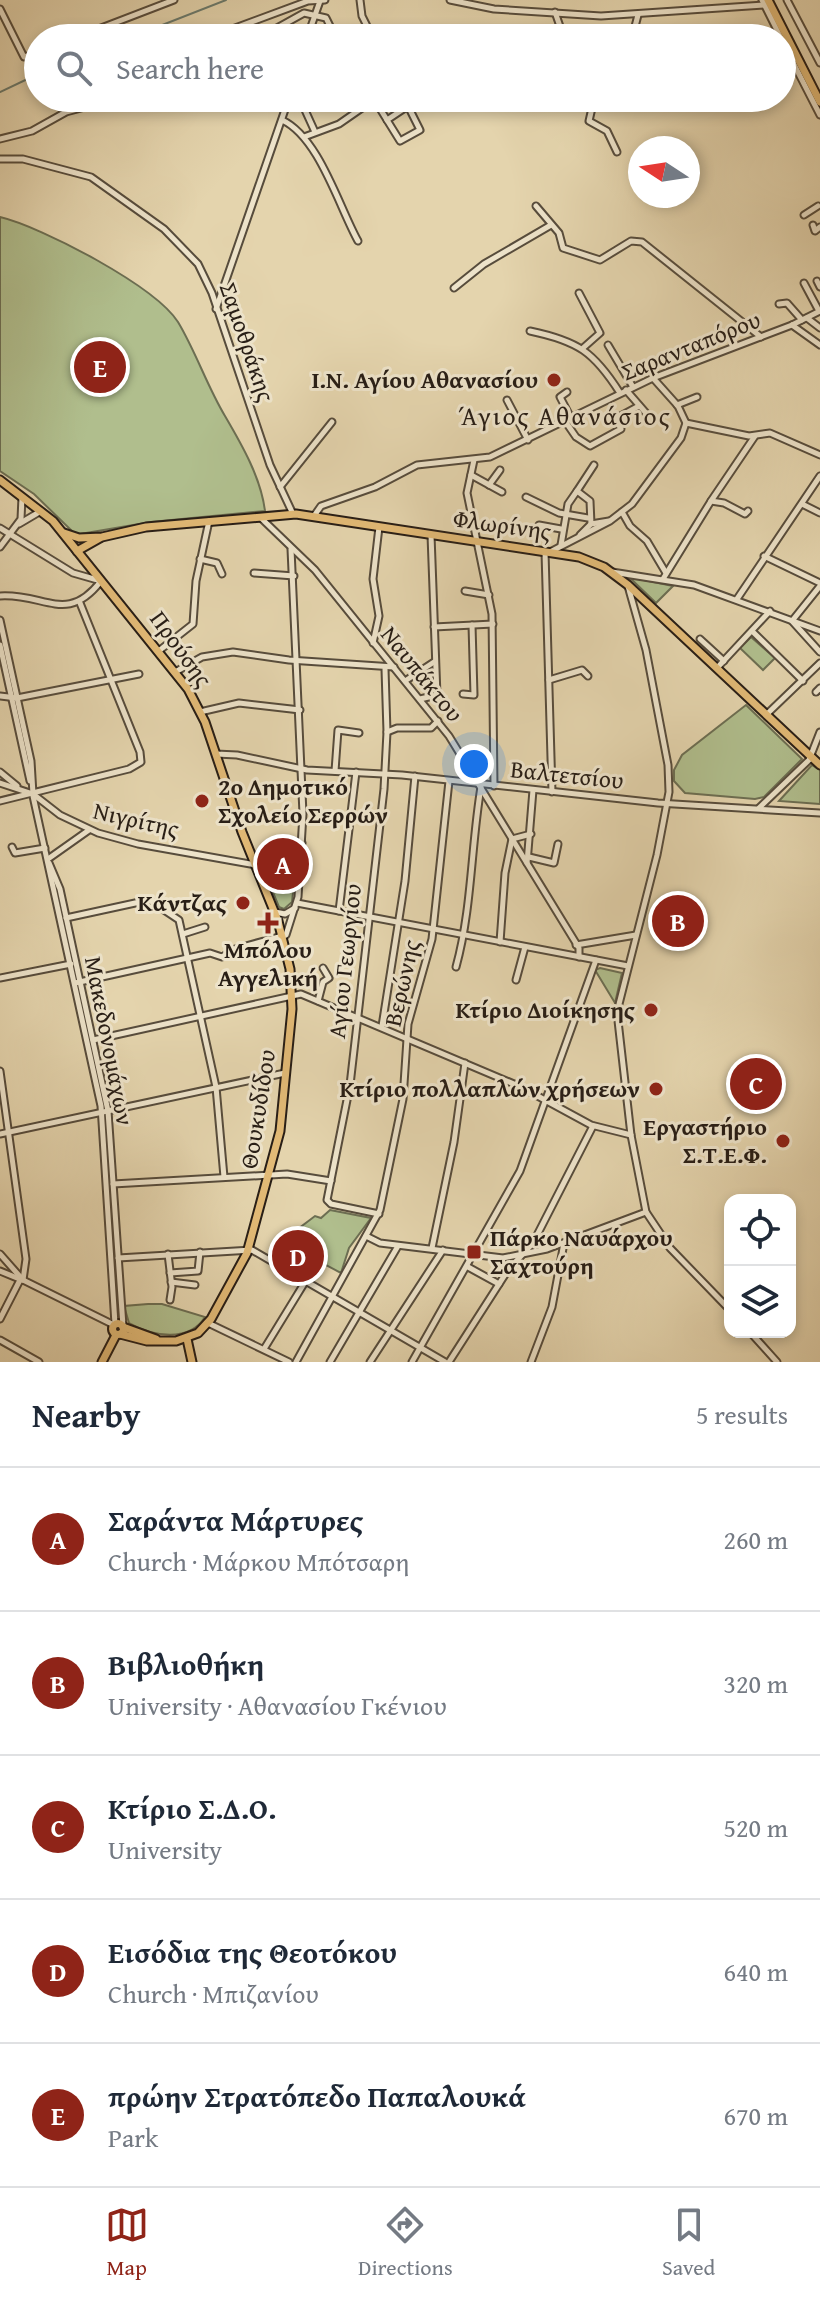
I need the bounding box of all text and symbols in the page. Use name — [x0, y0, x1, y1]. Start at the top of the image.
search box — [24, 24, 796, 112]
icon: search — [52, 46, 96, 90]
text: Search here — [116, 46, 264, 90]
north arrow — [628, 136, 700, 208]
street label: Σαμοθράκης — [211, 278, 284, 406]
street label: Σαρανταπόρου — [616, 302, 766, 389]
pin: E — [74, 337, 126, 397]
place label: Ι.Ν. Αγίου Αθανασίου — [311, 362, 538, 397]
marker: Ι.Ν. Αγίου Αθανασίου — [545, 371, 563, 389]
district label: Άγιος Αθανάσιος — [458, 396, 672, 435]
street label: Φλωρίνης — [451, 500, 554, 549]
street label: Προύσης — [142, 603, 221, 694]
street label: Ναυπάκτου — [373, 618, 472, 729]
your location — [454, 744, 494, 784]
street label: Βαλτετσίου — [509, 751, 625, 798]
place label: 2ο Δημοτικό Σχολείο Σερρών — [218, 769, 388, 832]
marker: 2ο Δημοτικό Σχολείο Σερρών — [193, 792, 211, 810]
street label: Νιγρίτης — [90, 793, 182, 846]
pin: A — [257, 834, 309, 894]
street label: Αγίου Γεωργίου — [319, 882, 370, 1040]
place label: Κάντζας — [138, 885, 228, 920]
pin: B — [652, 891, 704, 951]
marker: Κάντζας — [234, 894, 252, 912]
marker: Μπόλου Αγγελική — [259, 914, 277, 932]
place label: Μπόλου Αγγελική — [218, 932, 318, 995]
street label: Βερώνης — [375, 936, 428, 1030]
street label: Μακεδονομάχων — [76, 953, 143, 1128]
place label: Κτίριο Διοίκησης — [455, 992, 636, 1027]
marker: Κτίριο Διοίκησης — [642, 1001, 660, 1019]
street label: Θουκυδίδου — [231, 1047, 284, 1171]
pin: C — [730, 1054, 782, 1114]
place label: Κτίριο πολλαπλών χρήσεων — [339, 1071, 640, 1106]
marker: Κτίριο πολλαπλών χρήσεων — [647, 1080, 665, 1098]
place label: Εργαστήριο Σ.Τ.Ε.Φ. — [643, 1109, 767, 1172]
marker: Εργαστήριο Σ.Τ.Ε.Φ. — [774, 1132, 792, 1150]
map controls — [724, 1194, 796, 1338]
button: locate — [724, 1194, 796, 1266]
place label: Πάρκο Ναυάρχου Σαχτούρη — [490, 1220, 673, 1283]
pin: D — [272, 1226, 324, 1286]
marker: Πάρκο Ναυάρχου Σαχτούρη — [465, 1243, 483, 1261]
button: layers — [724, 1266, 796, 1338]
text: Nearby — [32, 1390, 141, 1439]
text: 5 results — [696, 1395, 788, 1434]
text: Σαράντα Μάρτυρες — [108, 1498, 364, 1542]
text: A — [50, 1520, 66, 1559]
text: 260 m — [723, 1520, 788, 1559]
text: Church · Μάρκου Μπότσαρη — [108, 1542, 410, 1581]
text: Βιβλιοθήκη — [108, 1642, 264, 1686]
text: B — [50, 1664, 66, 1703]
text: 320 m — [723, 1664, 788, 1703]
text: University · Αθανασίου Γκένιου — [108, 1686, 447, 1725]
text: Κτίριο Σ.Δ.Ο. — [108, 1786, 277, 1830]
text: C — [51, 1808, 65, 1847]
text: 520 m — [723, 1808, 788, 1847]
text: University — [108, 1830, 222, 1869]
text: Εισόδια της Θεοτόκου — [108, 1930, 397, 1974]
text: D — [50, 1952, 66, 1991]
text: 640 m — [723, 1952, 788, 1991]
text: Church · Μπιζανίου — [108, 1974, 319, 2013]
text: πρώην Στρατόπεδο Παπαλουκά — [108, 2074, 526, 2118]
text: E — [51, 2096, 65, 2135]
text: 670 m — [723, 2096, 788, 2135]
text: Park — [108, 2118, 158, 2157]
tab: Map — [105, 2203, 149, 2283]
tab: Directions — [358, 2203, 453, 2283]
tab: Saved — [662, 2203, 715, 2283]

